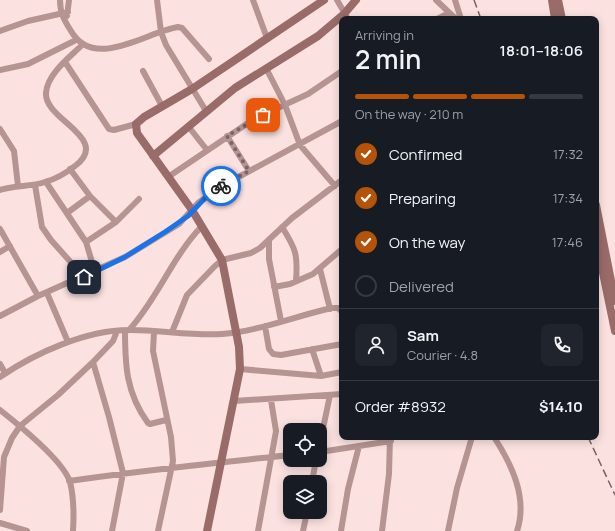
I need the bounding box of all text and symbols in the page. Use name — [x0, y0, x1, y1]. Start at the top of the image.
text: Arriving in — [355, 26, 414, 44]
text: 18:01–18:06 — [500, 40, 583, 61]
text: 2 min — [355, 41, 421, 77]
pin — [246, 98, 280, 132]
icon: bag — [252, 104, 274, 126]
text: On the way · 210 m — [355, 105, 463, 123]
icon: check — [355, 143, 377, 165]
text: Confirmed — [389, 144, 462, 165]
text: 17:32 — [553, 145, 583, 163]
courier — [201, 166, 241, 206]
icon: bike — [210, 175, 232, 197]
icon: check — [355, 187, 377, 209]
text: Preparing — [389, 188, 456, 209]
text: 17:34 — [553, 189, 583, 207]
icon: check — [355, 231, 377, 253]
text: On the way — [389, 232, 465, 253]
text: 17:46 — [552, 233, 583, 251]
pin — [67, 260, 101, 294]
icon: home — [73, 266, 95, 288]
text: Delivered — [389, 276, 454, 297]
button: person — [355, 324, 397, 366]
button: phone — [541, 324, 583, 366]
text: Sam — [407, 325, 439, 346]
text: Courier · 4.8 — [407, 346, 478, 364]
text: Order #8932 — [355, 396, 446, 417]
text: $14.10 — [539, 396, 583, 417]
map controls — [283, 423, 327, 519]
button: locate — [283, 423, 327, 467]
button: layers — [283, 475, 327, 519]

